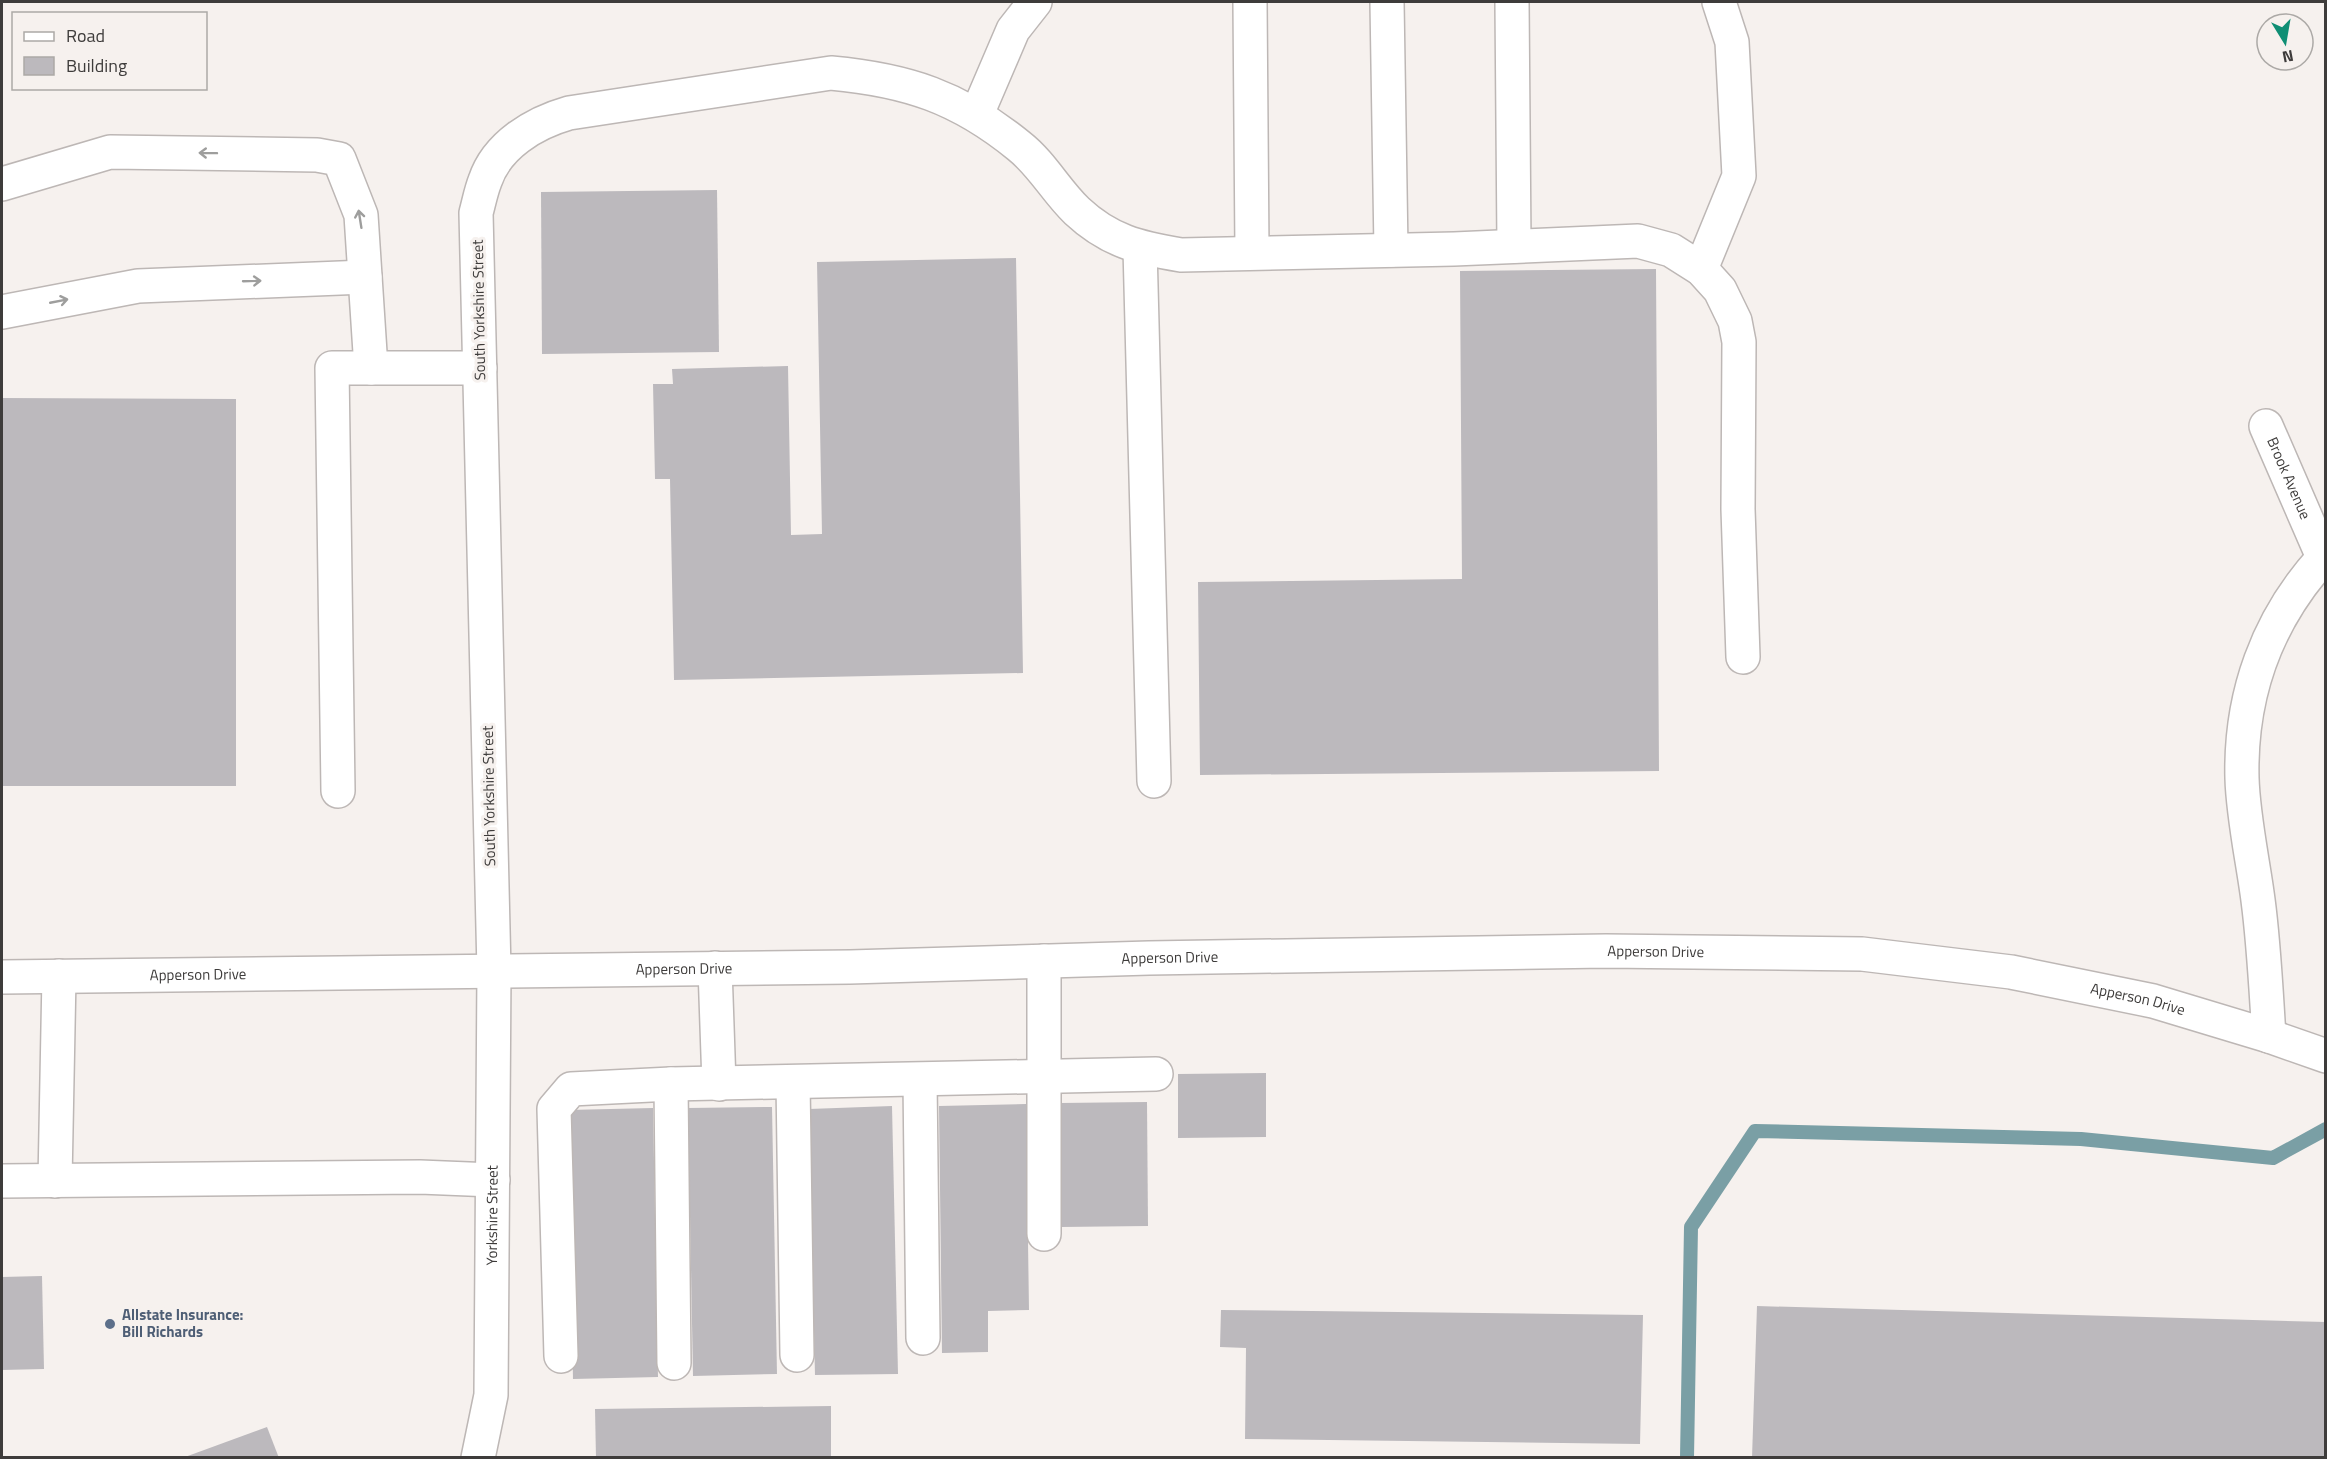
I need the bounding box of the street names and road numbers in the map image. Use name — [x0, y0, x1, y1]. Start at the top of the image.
street label: South Yorkshire Street — [466, 239, 491, 381]
street label: Brook Avenue — [2261, 433, 2317, 523]
street label: South Yorkshire Street — [476, 725, 501, 867]
street label: Apperson Drive — [1607, 939, 1704, 963]
street label: Apperson Drive — [1121, 945, 1218, 970]
street label: Apperson Drive — [635, 956, 732, 981]
street label: Apperson Drive — [150, 962, 246, 986]
street label: Apperson Drive — [2088, 977, 2188, 1021]
street label: Yorkshire Street — [480, 1164, 504, 1266]

